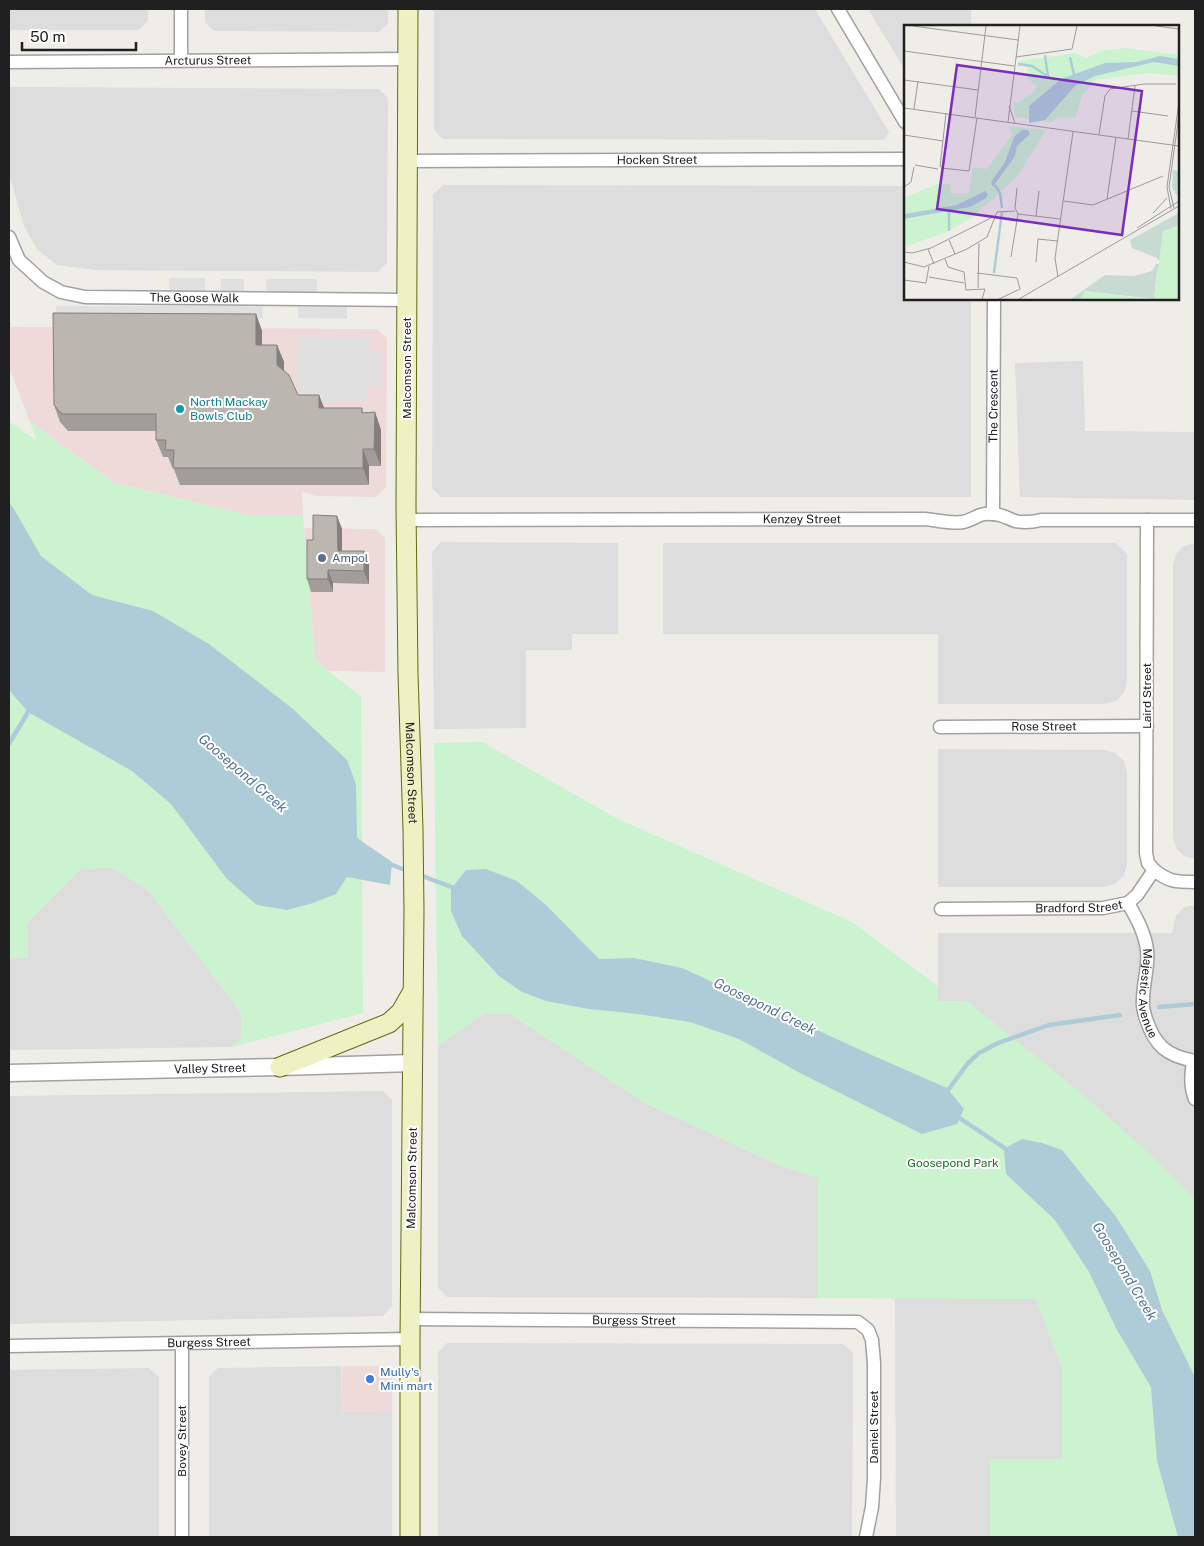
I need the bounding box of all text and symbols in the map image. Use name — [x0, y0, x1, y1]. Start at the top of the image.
scale bar — [22, 20, 136, 52]
inset map — [904, 25, 1179, 300]
text: 50 m — [30, 28, 65, 45]
street label: Arcturus Street — [165, 53, 252, 68]
street label: Hocken Street — [617, 153, 698, 167]
street label: The Goose Walk — [149, 291, 239, 305]
street label: Malcomson Street — [400, 317, 414, 419]
street label: The Crescent — [986, 369, 1001, 443]
place label: North Mackay Bowls Club — [190, 395, 268, 423]
marker: North Mackay Bowls Club — [174, 403, 186, 415]
street label: Kenzey Street — [763, 512, 842, 526]
place label: Ampol — [332, 551, 369, 565]
marker: Ampol — [316, 552, 328, 564]
street label: Laird Street — [1140, 663, 1154, 729]
street label: Rose Street — [1011, 719, 1077, 734]
street label: Malcomson Street — [403, 722, 420, 824]
water label: Goosepond Creek — [196, 730, 291, 816]
street label: Bradford Street — [1035, 897, 1124, 915]
street label: Majestic Avenue — [1135, 948, 1160, 1041]
water label: Goosepond Creek — [711, 974, 819, 1038]
street label: Valley Street — [174, 1061, 247, 1076]
street label: Malcomson Street — [404, 1127, 420, 1229]
park label: Goosepond Park — [907, 1156, 999, 1170]
water label: Goosepond Creek — [1089, 1219, 1161, 1323]
street label: Burgess Street — [592, 1313, 676, 1328]
street label: Burgess Street — [167, 1335, 251, 1350]
place label: Mully's Mini mart — [380, 1365, 433, 1393]
marker: Mully's Mini mart — [364, 1373, 376, 1385]
street label: Daniel Street — [867, 1390, 881, 1464]
street label: Bovey Street — [175, 1405, 189, 1477]

